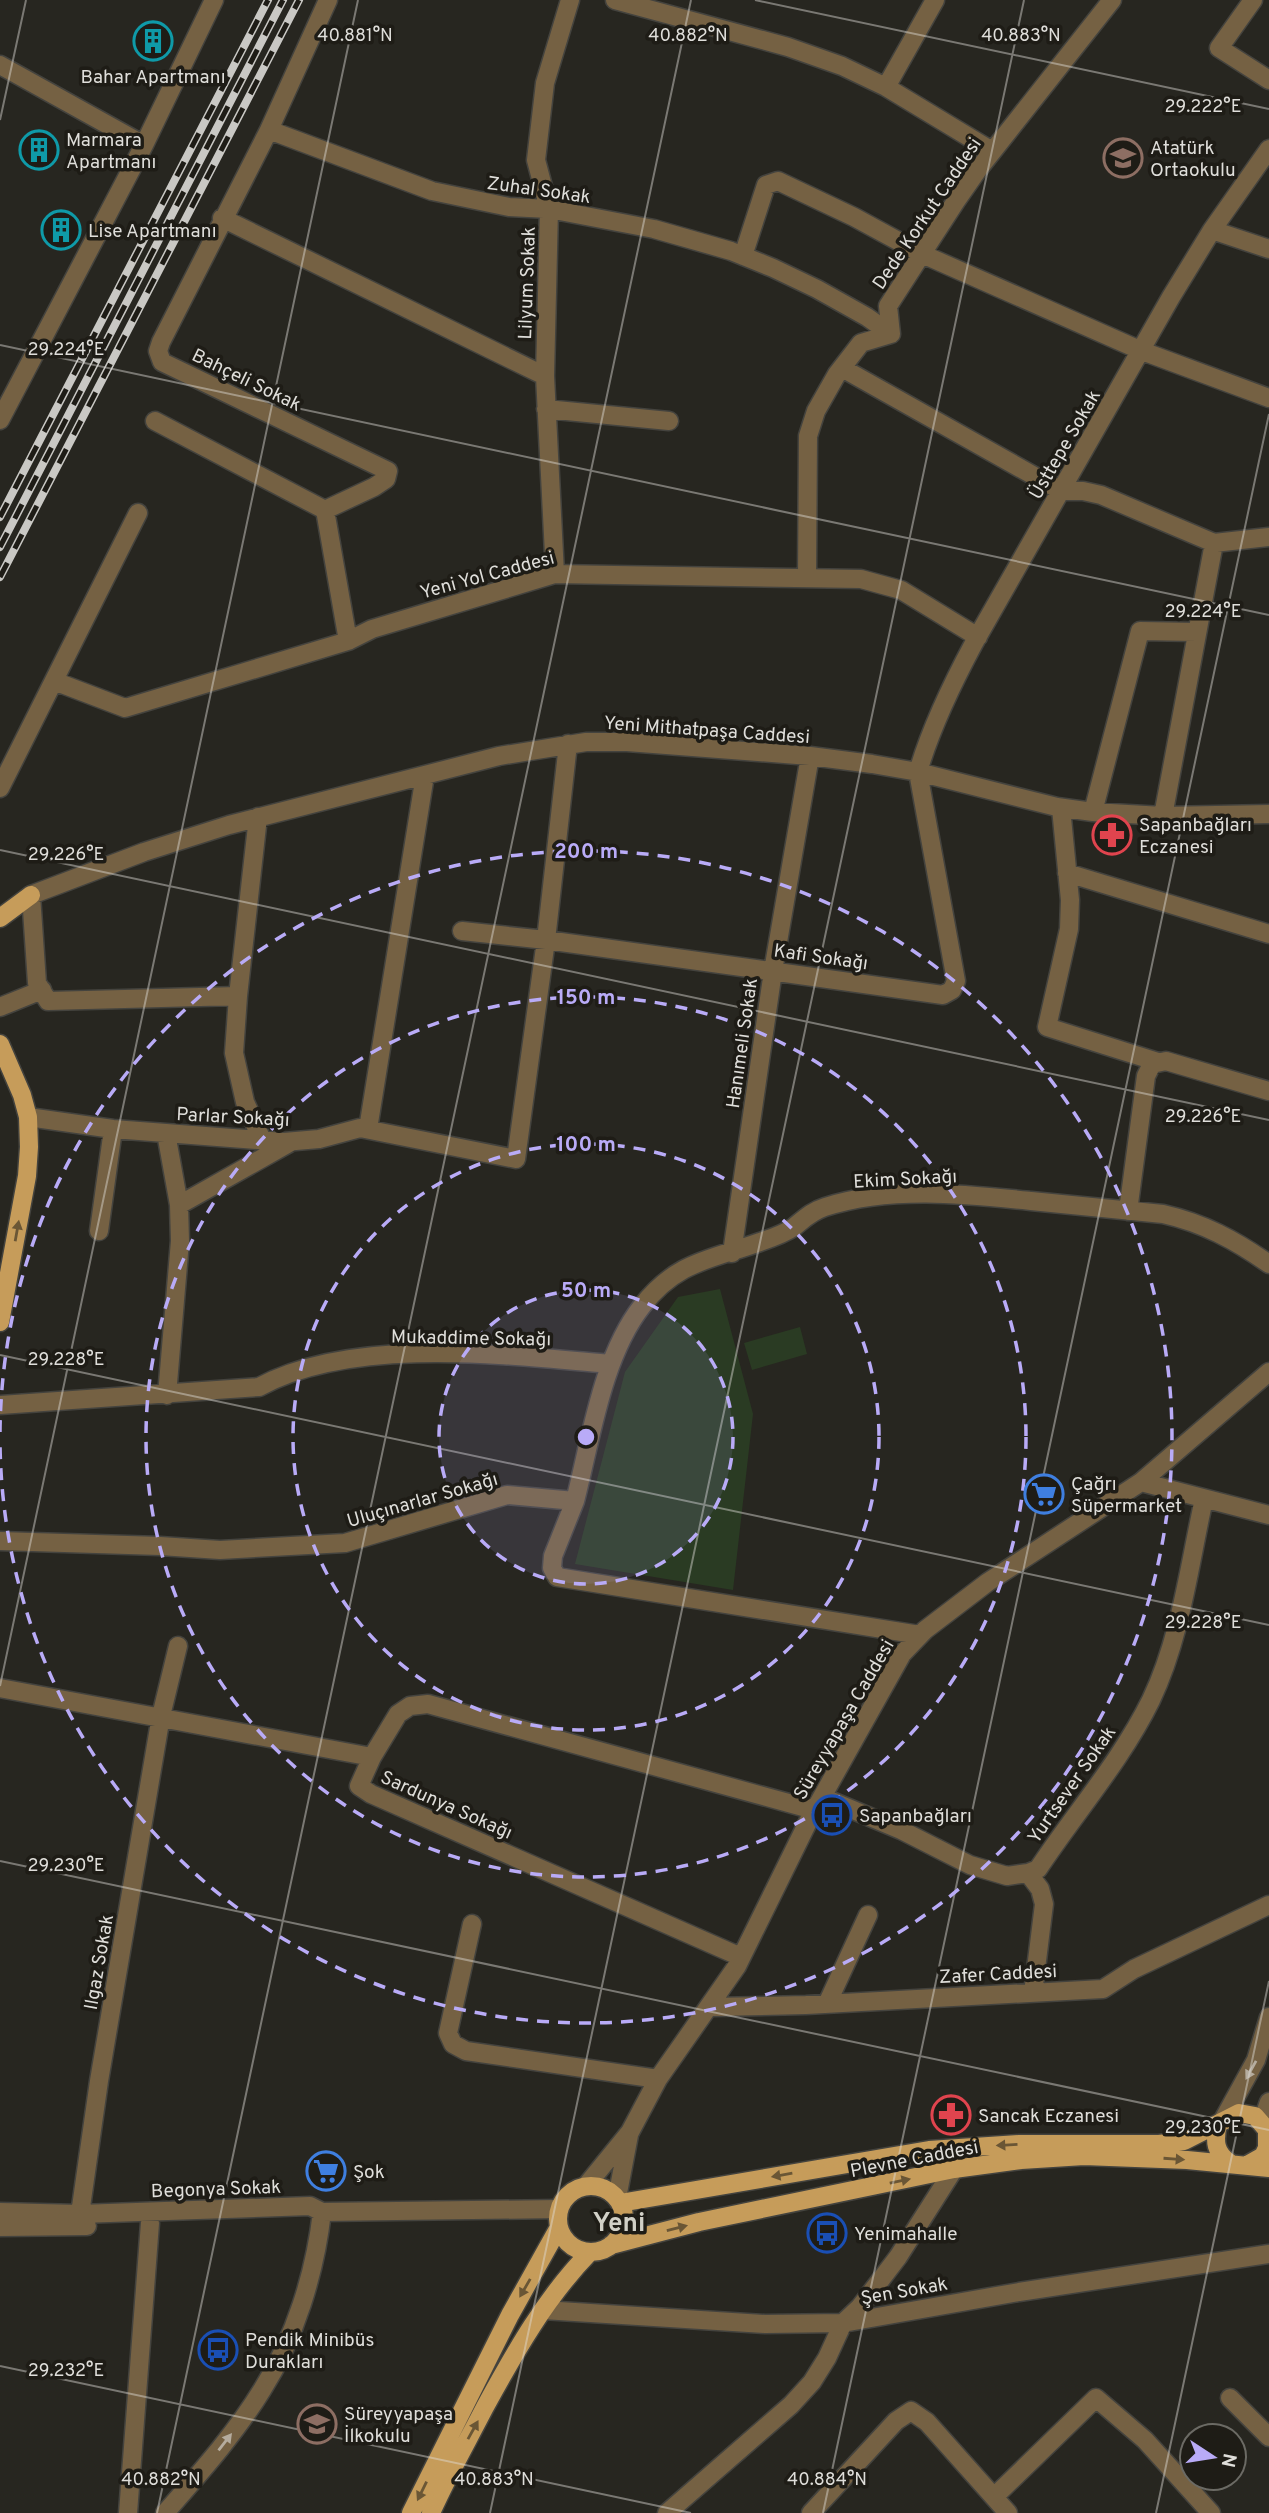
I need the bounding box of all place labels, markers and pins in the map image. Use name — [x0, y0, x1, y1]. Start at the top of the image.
building icon: Bahar Apartmanı — [132, 20, 174, 62]
place label: Bahar Apartmanı — [80, 66, 226, 90]
building icon: Marmara Apartmanı — [18, 129, 60, 171]
place label: Marmara Apartmanı — [66, 129, 156, 175]
school or university icon: Atatürk Ortaokulu — [1102, 137, 1144, 179]
place label: Atatürk Ortaokulu — [1150, 137, 1236, 183]
building icon: Lise Apartmanı — [40, 209, 82, 251]
place label: Lise Apartmanı — [88, 220, 217, 244]
pharmacy icon: Sapanbağları Eczanesi — [1091, 814, 1133, 856]
place label: Sapanbağları Eczanesi — [1139, 814, 1252, 860]
centre of rings — [574, 1425, 598, 1449]
supermarket icon: Çağrı Süpermarket — [1023, 1473, 1065, 1515]
place label: Çağrı Süpermarket — [1071, 1473, 1182, 1519]
bus stop icon: Sapanbağları — [811, 1794, 853, 1836]
place label: Sapanbağları — [859, 1805, 972, 1829]
pharmacy icon: Sancak Eczanesi — [930, 2094, 972, 2136]
place label: Sancak Eczanesi — [978, 2105, 1119, 2129]
supermarket icon: Şok — [305, 2150, 347, 2192]
place label: Şok — [353, 2161, 385, 2185]
bus stop icon: Yenimahalle — [806, 2212, 848, 2254]
place label: Yenimahalle — [854, 2223, 957, 2247]
bus stop icon: Pendik Minibüs Durakları — [197, 2329, 239, 2371]
place label: Pendik Minibüs Durakları — [245, 2329, 374, 2375]
school or university icon: Süreyyapaşa İlkokulu — [296, 2403, 338, 2445]
place label: Süreyyapaşa İlkokulu — [344, 2403, 453, 2449]

